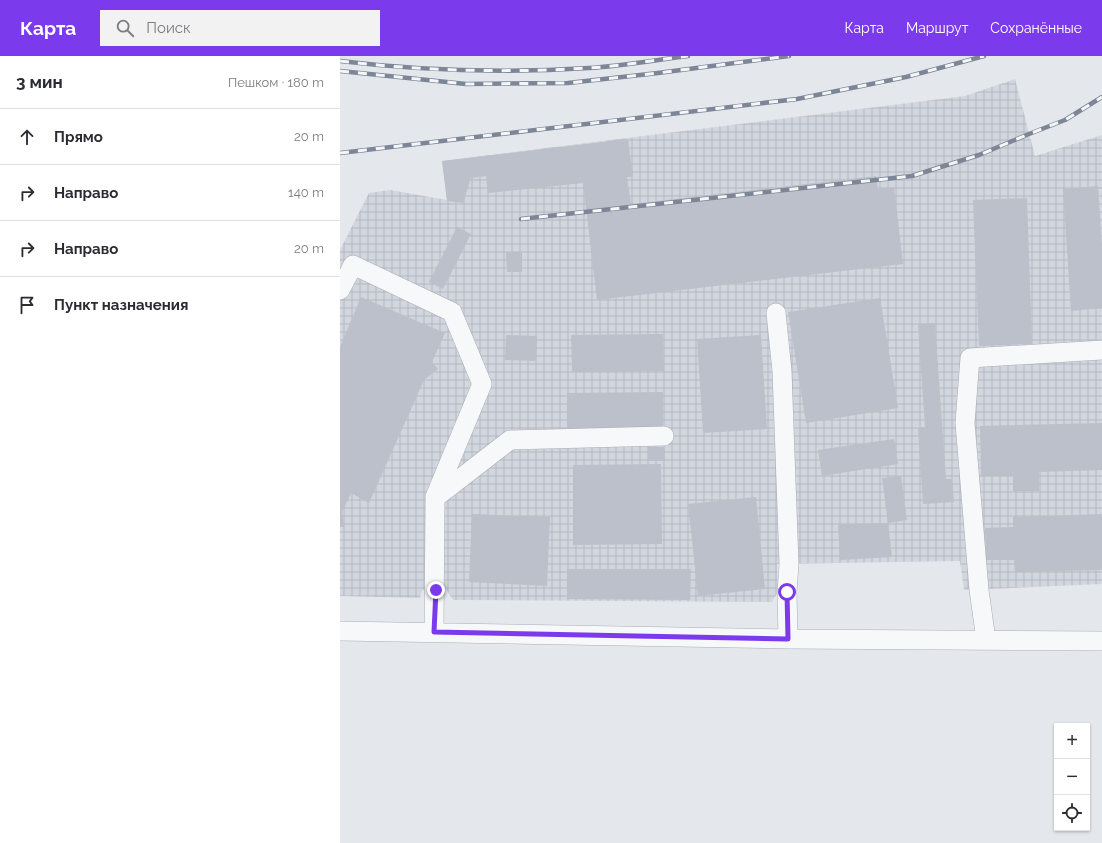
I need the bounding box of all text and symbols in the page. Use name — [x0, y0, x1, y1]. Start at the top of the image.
search box — [100, 10, 380, 46]
text: Карта — [20, 17, 76, 39]
icon: search — [114, 17, 136, 39]
text: Поиск — [146, 19, 191, 37]
text: Карта — [845, 20, 884, 36]
text: Маршрут — [906, 20, 968, 36]
text: Сохранённые — [990, 20, 1082, 36]
text: 3 мин — [16, 72, 63, 92]
text: Пешком · 180 m — [228, 75, 324, 90]
icon: ahead — [16, 126, 38, 148]
text: Прямо — [54, 128, 103, 146]
text: 20 m — [294, 129, 324, 144]
icon: right — [16, 182, 38, 204]
text: Направо — [54, 184, 118, 202]
text: 140 m — [288, 185, 324, 200]
icon: right — [16, 238, 38, 260]
text: Направо — [54, 240, 118, 258]
text: 20 m — [294, 241, 324, 256]
icon: arrive — [16, 294, 38, 316]
text: Пункт назначения — [54, 296, 188, 314]
route end — [427, 581, 445, 599]
route start — [778, 583, 796, 601]
map controls — [1054, 723, 1090, 831]
button: + — [1054, 723, 1090, 759]
button: − — [1054, 759, 1090, 795]
button: locate — [1054, 795, 1090, 831]

